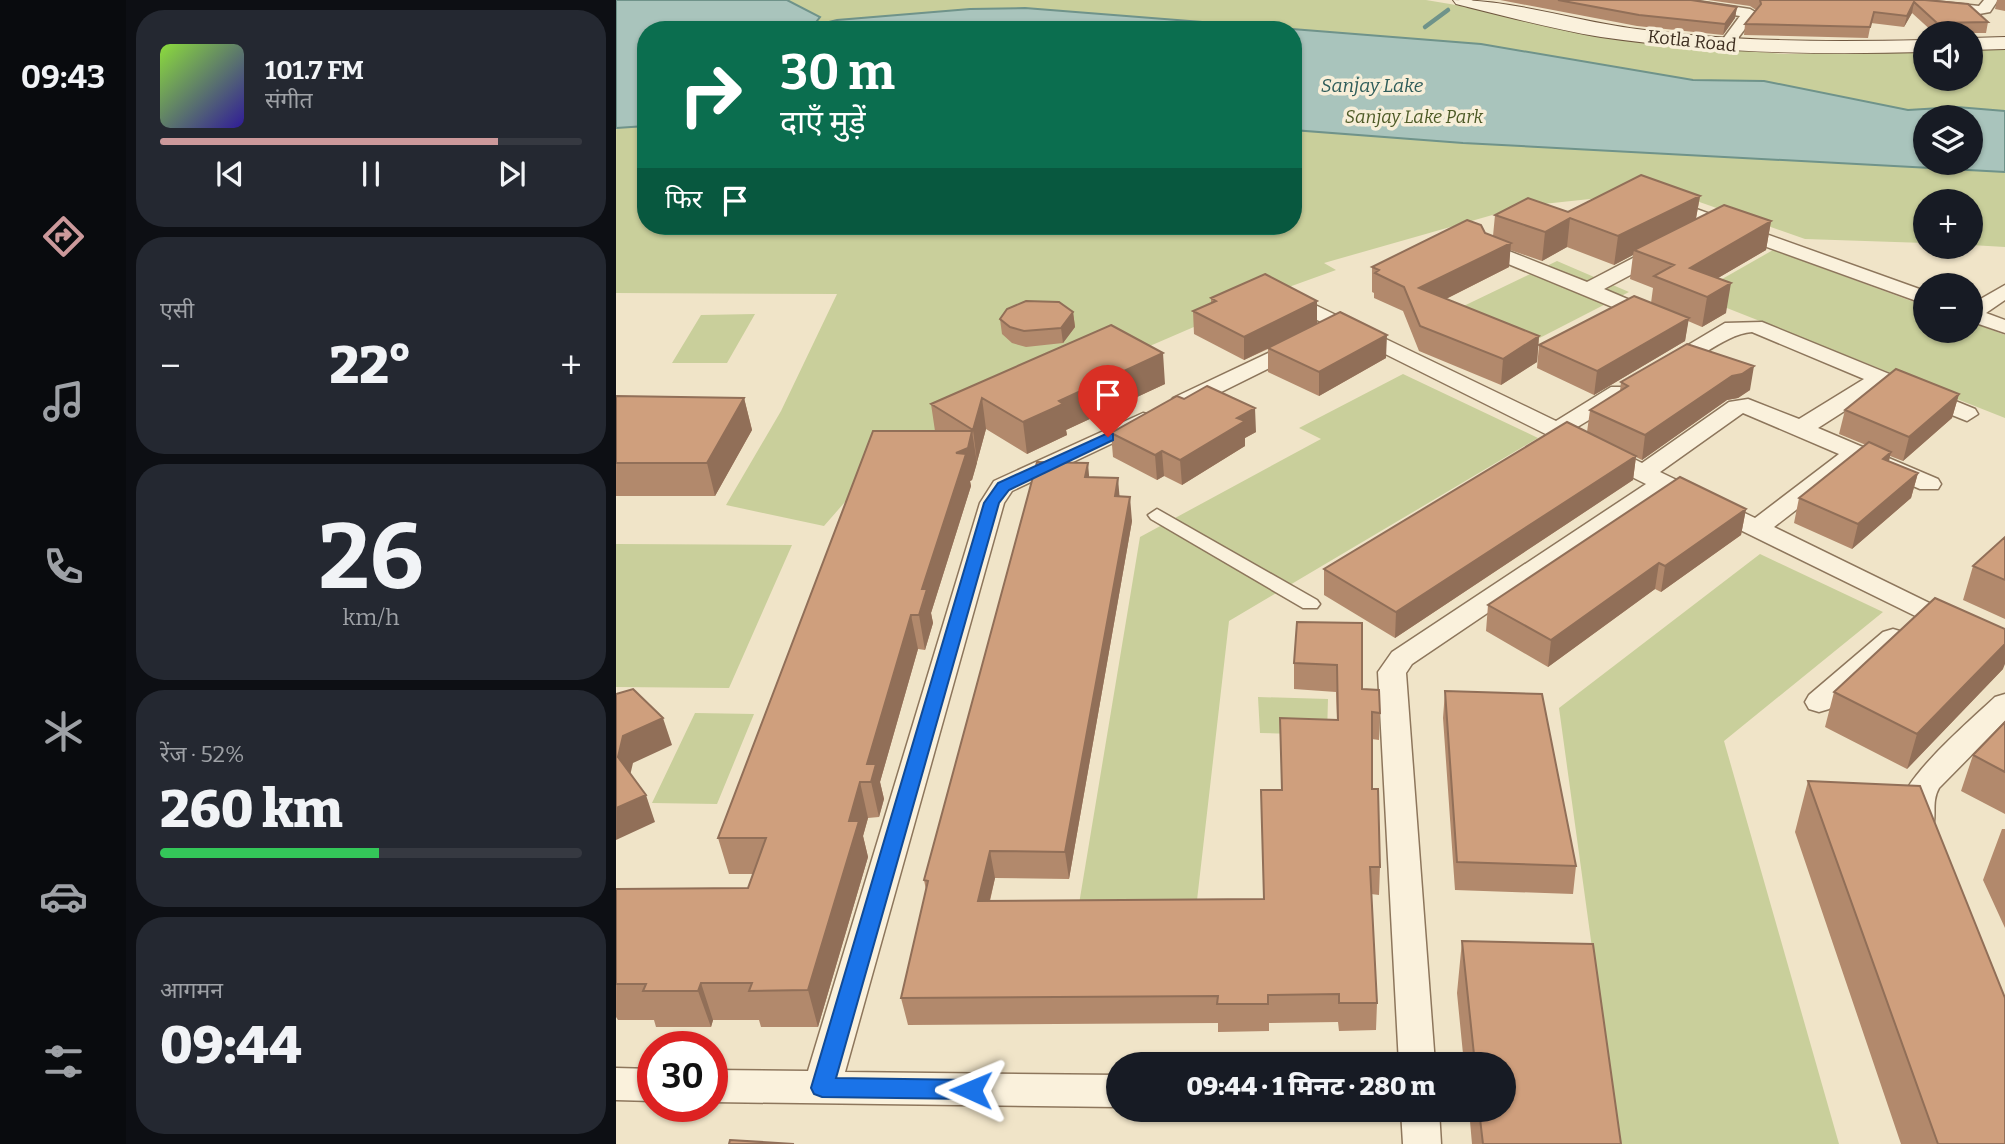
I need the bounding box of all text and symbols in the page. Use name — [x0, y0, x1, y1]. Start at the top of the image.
map controls — [1913, 21, 1983, 343]
button: sound — [1913, 21, 1983, 91]
street label: Kotla Road — [1646, 25, 1738, 57]
text: 30 m — [780, 43, 895, 102]
icon: right — [665, 49, 756, 140]
text: 101.7 FM — [265, 55, 364, 86]
text: 09:43 — [21, 58, 105, 96]
water label: Sanjay Lake — [1321, 74, 1424, 97]
text: संगीत — [265, 86, 313, 114]
text: दाएँ मुड़ें — [780, 103, 866, 141]
button: layers — [1913, 105, 1983, 175]
park label: Sanjay Lake Park — [1345, 106, 1483, 128]
icon: previous — [211, 155, 249, 193]
icon: pause — [352, 155, 390, 193]
icon: next — [493, 155, 531, 193]
icon: arrive — [716, 182, 754, 220]
text: फिर — [665, 184, 702, 215]
button: + — [1913, 189, 1983, 259]
icon: directions — [39, 212, 88, 261]
button: − — [1913, 273, 1983, 343]
text: एसी — [160, 296, 194, 324]
text: 22° — [329, 334, 412, 397]
text: − — [160, 343, 181, 389]
text: + — [560, 343, 582, 389]
pin — [1078, 365, 1138, 437]
icon: arrive — [1089, 376, 1127, 414]
icon: music — [39, 377, 88, 426]
text: 26 — [318, 503, 424, 612]
icon: phone — [39, 542, 88, 591]
text: km/h — [343, 603, 399, 631]
icon: climate — [39, 707, 88, 756]
text: रेंज · 52% — [160, 740, 244, 768]
text: 260 km — [160, 778, 343, 841]
icon: car — [39, 872, 88, 921]
text: आगमन — [160, 976, 223, 1004]
text: 09:44 — [160, 1014, 302, 1077]
speed limit sign: 30 — [637, 1031, 728, 1122]
icon: filters — [39, 1037, 88, 1086]
position arrow — [934, 1053, 1008, 1127]
text: 09:44 · 1 मिनट · 280 m — [1186, 1071, 1436, 1102]

